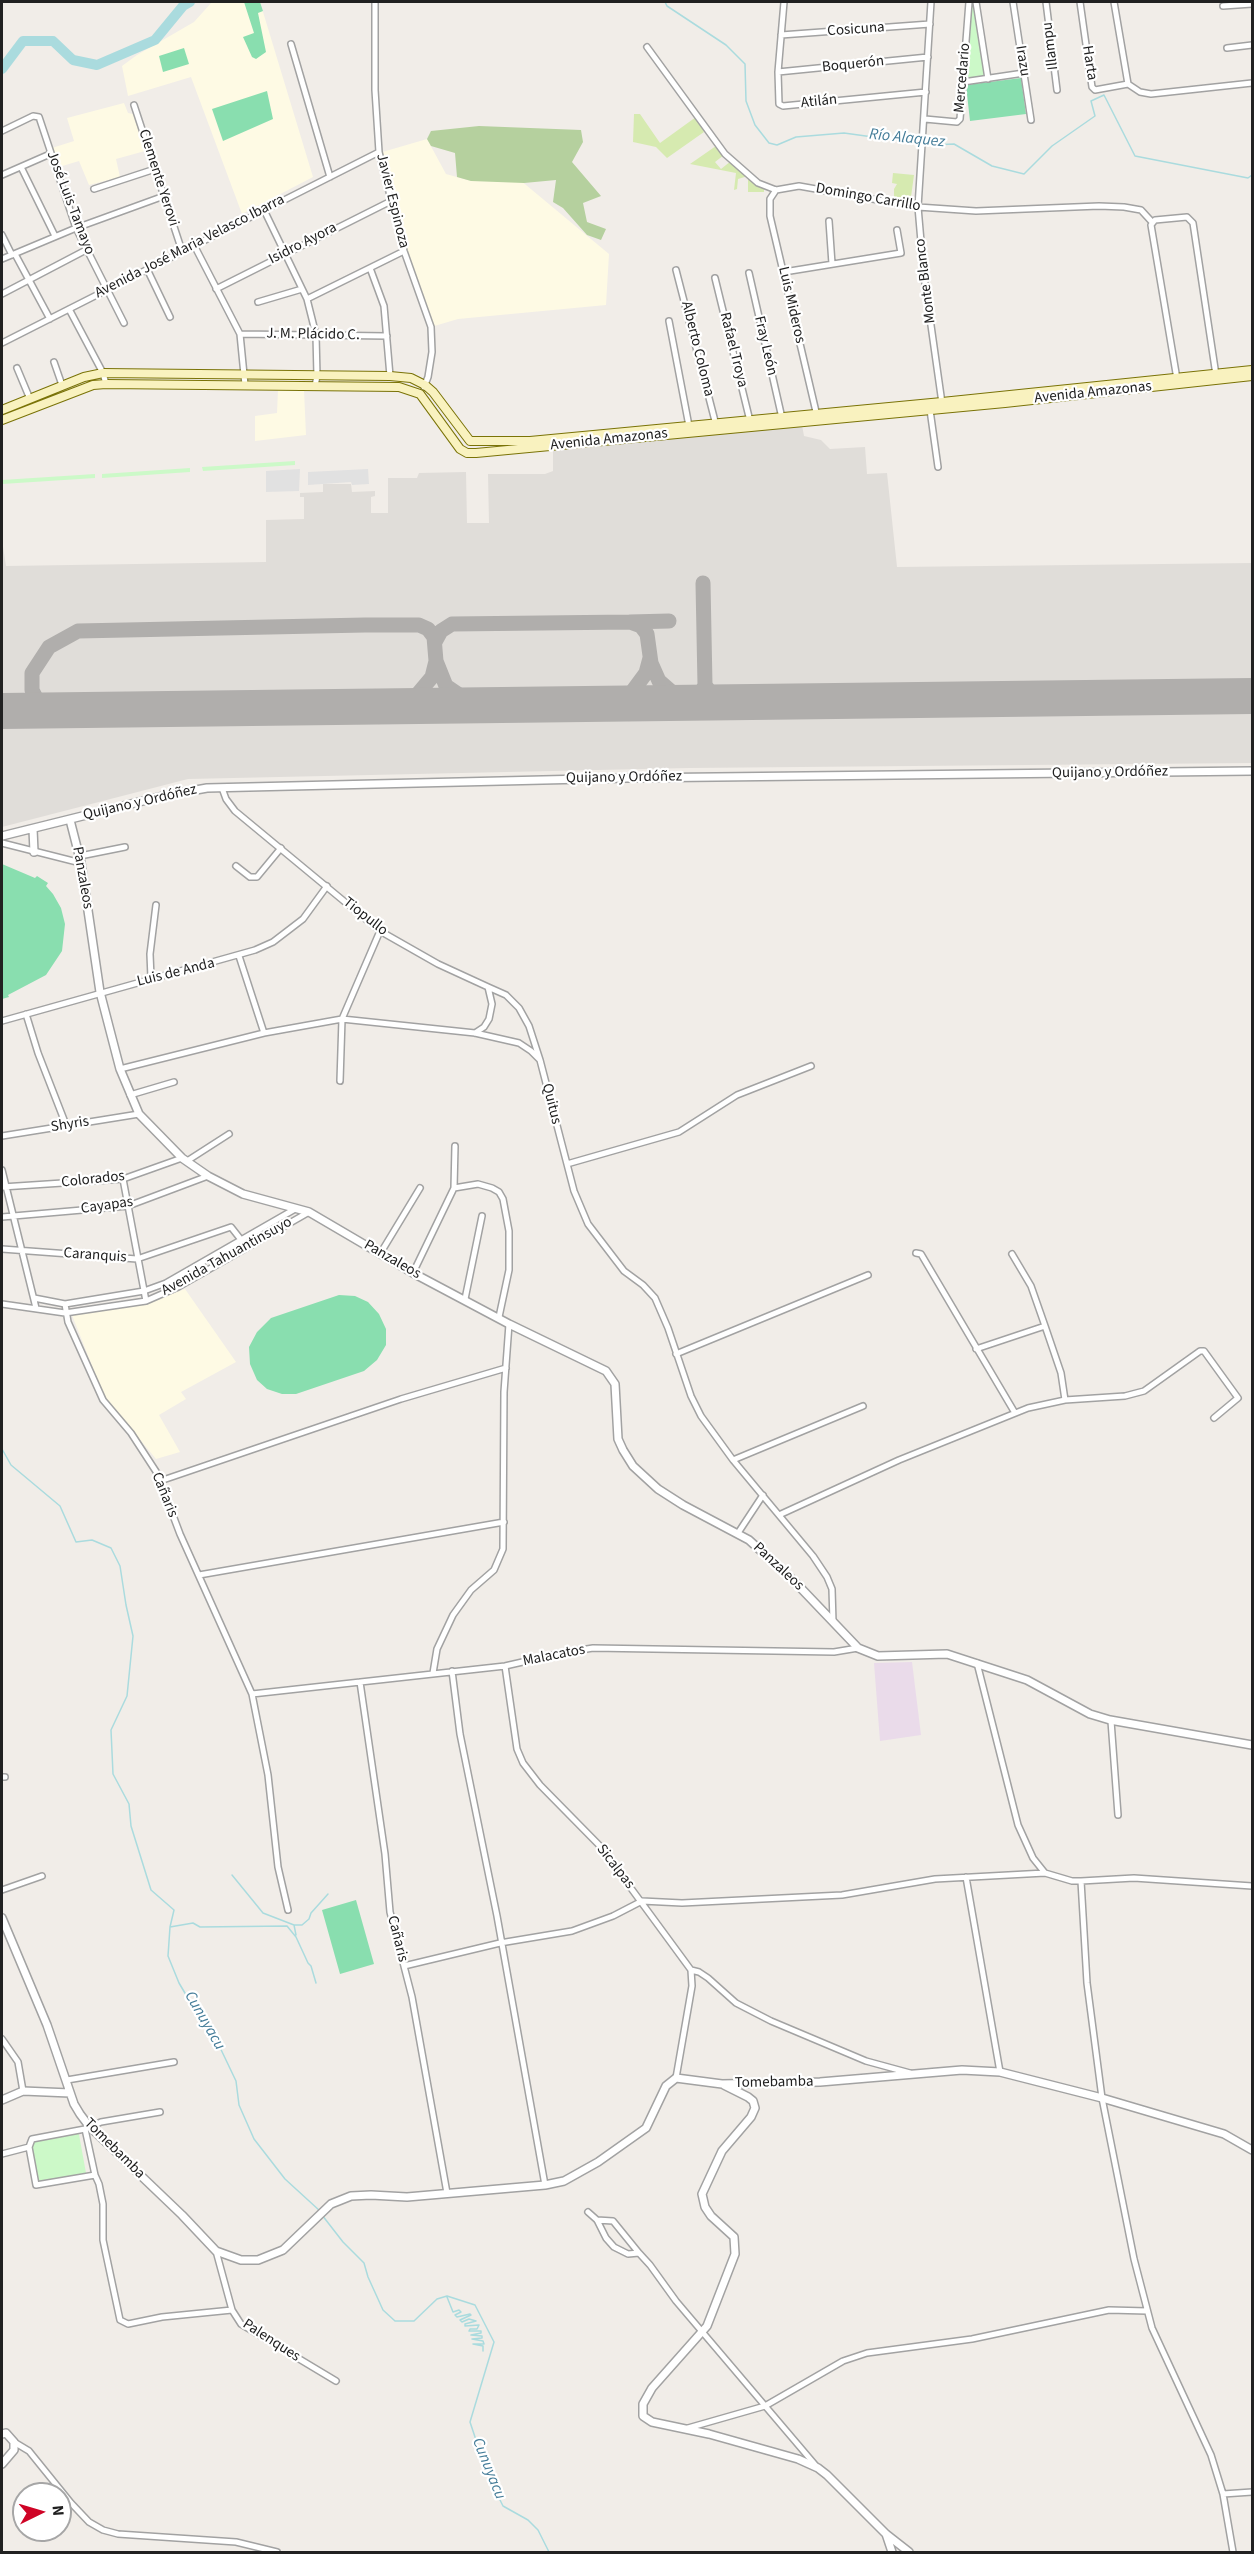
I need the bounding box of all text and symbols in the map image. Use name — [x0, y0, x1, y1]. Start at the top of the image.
street label: Cosicuna — [827, 19, 885, 41]
street label: Illampu — [1039, 21, 1063, 71]
street label: Mercedario — [951, 42, 975, 114]
street label: Irazu — [1011, 44, 1033, 78]
street label: Harta — [1077, 44, 1101, 82]
street label: Boquerón — [821, 53, 885, 77]
street label: Atilán — [800, 91, 838, 113]
water label: Río Alaquez — [868, 125, 946, 153]
street label: Clemente Yerovi — [134, 127, 182, 229]
street label: José Luis Tamayo — [42, 148, 98, 258]
street label: Javier Espinoza — [372, 152, 412, 250]
street label: Domingo Carrillo — [814, 180, 922, 216]
street label: Avenida José Maria Velasco Ibarra — [92, 191, 288, 303]
street label: Isidro Ayora — [266, 219, 340, 269]
street label: Monte Blanco — [912, 237, 940, 325]
street label: Luis Mideros — [773, 265, 809, 345]
street label: Alberto Coloma — [676, 299, 718, 399]
street label: Rafael Troya — [715, 311, 751, 389]
street label: Fray León — [749, 315, 781, 377]
street label: J. M. Plácido C. — [266, 325, 360, 345]
street label: Avenida Amazonas — [1034, 378, 1152, 408]
street label: Avenida Amazonas — [550, 425, 668, 455]
street label: Quijano y Ordóñez — [1052, 763, 1168, 783]
street label: Quijano y Ordóñez — [566, 768, 682, 788]
street label: Quijano y Ordóñez — [82, 781, 198, 825]
street label: Panzaleos — [68, 845, 96, 911]
street label: Tiopullo — [339, 894, 391, 940]
street label: Luis de Anda — [135, 955, 217, 991]
street label: Quitus — [537, 1082, 565, 1126]
street label: Shyris — [50, 1113, 90, 1137]
street label: Colorados — [60, 1168, 126, 1192]
street label: Cayapas — [80, 1193, 134, 1219]
street label: Avenida Tahuantinsuyo — [159, 1214, 295, 1300]
street label: Panzaleos — [360, 1236, 424, 1284]
street label: Caranquis — [63, 1245, 127, 1267]
street label: Cañaris — [147, 1470, 181, 1520]
street label: Panzaleos — [749, 1539, 807, 1595]
street label: Malacatos — [521, 1641, 587, 1671]
street label: Sicalpas — [592, 1841, 638, 1893]
street label: Cañaris — [383, 1914, 411, 1964]
water label: Cunuyacu — [180, 1988, 228, 2054]
street label: Tomebamba — [734, 2073, 814, 2093]
street label: Tomebamba — [80, 2115, 148, 2183]
street label: Palenques — [239, 2316, 303, 2366]
water label: Cunuyacu — [467, 2435, 509, 2503]
north arrow — [12, 2482, 72, 2542]
text: N — [47, 2504, 69, 2517]

